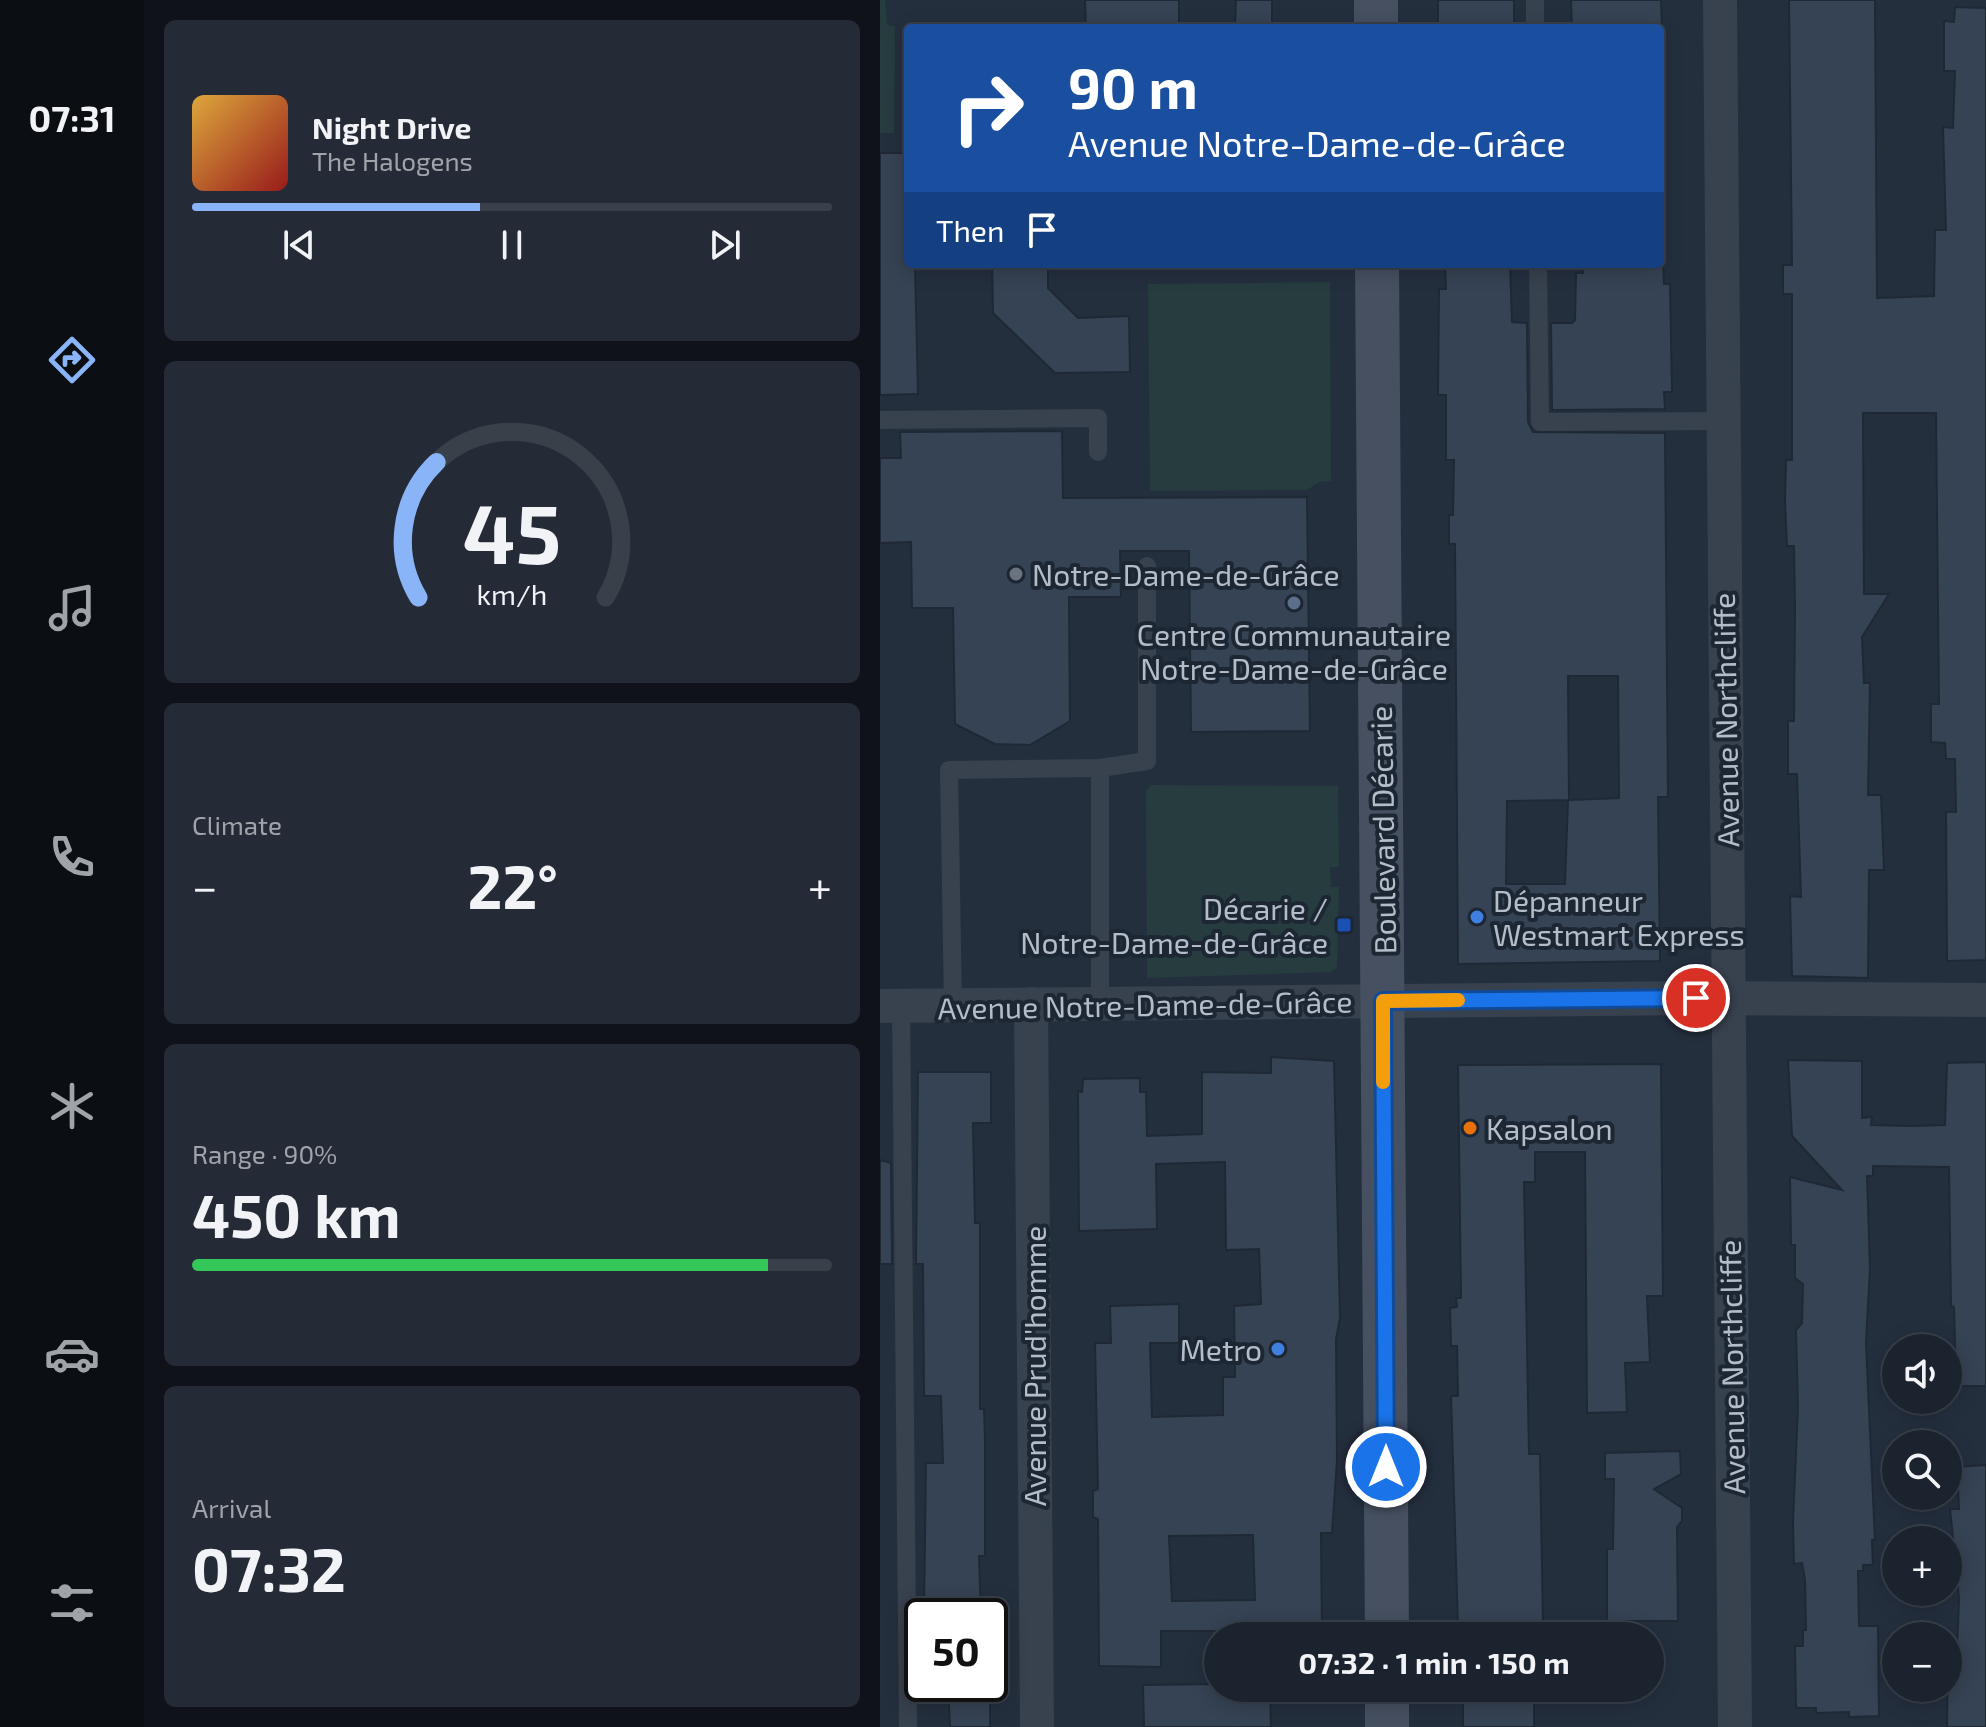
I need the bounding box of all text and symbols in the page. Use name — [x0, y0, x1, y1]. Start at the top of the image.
text: 90 m — [1068, 53, 1198, 120]
icon: right — [936, 56, 1040, 160]
text: 07:31 — [29, 96, 115, 139]
text: Night Drive — [312, 109, 471, 145]
text: Avenue Notre-Dame-de-Grâce — [1068, 121, 1566, 164]
text: The Halogens — [312, 145, 473, 176]
icon: arrive — [1020, 208, 1064, 252]
text: Then — [936, 212, 1004, 248]
icon: previous — [277, 223, 321, 267]
icon: pause — [490, 223, 534, 267]
icon: next — [703, 223, 747, 267]
icon: directions — [44, 332, 100, 388]
text: 45 — [463, 481, 561, 581]
place label: Notre-Dame-de-Grâce — [1032, 556, 1340, 592]
marker: Notre-Dame-de-Grâce — [1007, 565, 1025, 583]
text: km/h — [477, 576, 547, 611]
icon: music — [44, 580, 100, 636]
street label: Avenue Northcliffe — [1705, 592, 1745, 848]
marker: Centre Communautaire Notre-Dame-de-Grâce — [1285, 594, 1303, 612]
place label: Centre Communautaire Notre-Dame-de-Grâce — [1137, 616, 1451, 686]
street label: Boulevard Décarie — [1362, 706, 1402, 954]
text: Climate — [192, 809, 282, 840]
icon: phone — [44, 829, 100, 885]
text: 22° — [468, 849, 558, 921]
text: − — [192, 859, 218, 912]
text: + — [808, 859, 832, 912]
place label: Dépanneur Westmart Express — [1493, 882, 1745, 952]
place label: Décarie / Notre-Dame-de-Grâce — [1020, 890, 1328, 960]
marker: Dépanneur Westmart Express — [1468, 908, 1486, 926]
marker: Décarie / Notre-Dame-de-Grâce — [1335, 916, 1353, 934]
pin — [1662, 964, 1730, 1032]
icon: arrive — [1674, 976, 1718, 1020]
street label: Avenue Notre-Dame-de-Grâce — [937, 982, 1353, 1026]
icon: climate — [44, 1078, 100, 1134]
place label: Kapsalon — [1486, 1110, 1613, 1146]
marker: Kapsalon — [1461, 1119, 1479, 1137]
text: Range · 90% — [192, 1138, 337, 1169]
text: 450 km — [192, 1178, 401, 1250]
street label: Avenue Prud'homme — [1016, 1226, 1052, 1506]
street label: Avenue Northcliffe — [1711, 1239, 1751, 1495]
icon: car — [44, 1326, 100, 1382]
place label: Metro — [1179, 1331, 1262, 1367]
map controls — [1882, 1334, 1962, 1702]
button: sound — [1882, 1334, 1962, 1414]
marker: Metro — [1269, 1340, 1287, 1358]
position arrow — [1344, 1425, 1428, 1509]
button: search — [1882, 1430, 1962, 1510]
text: Arrival — [192, 1492, 271, 1523]
button: + — [1882, 1526, 1962, 1606]
text: 07:32 — [192, 1532, 346, 1604]
icon: filters — [44, 1575, 100, 1631]
speed limit sign: 50 — [904, 1598, 1008, 1702]
button: − — [1882, 1622, 1962, 1702]
text: 07:32 · 1 min · 150 m — [1298, 1644, 1570, 1680]

